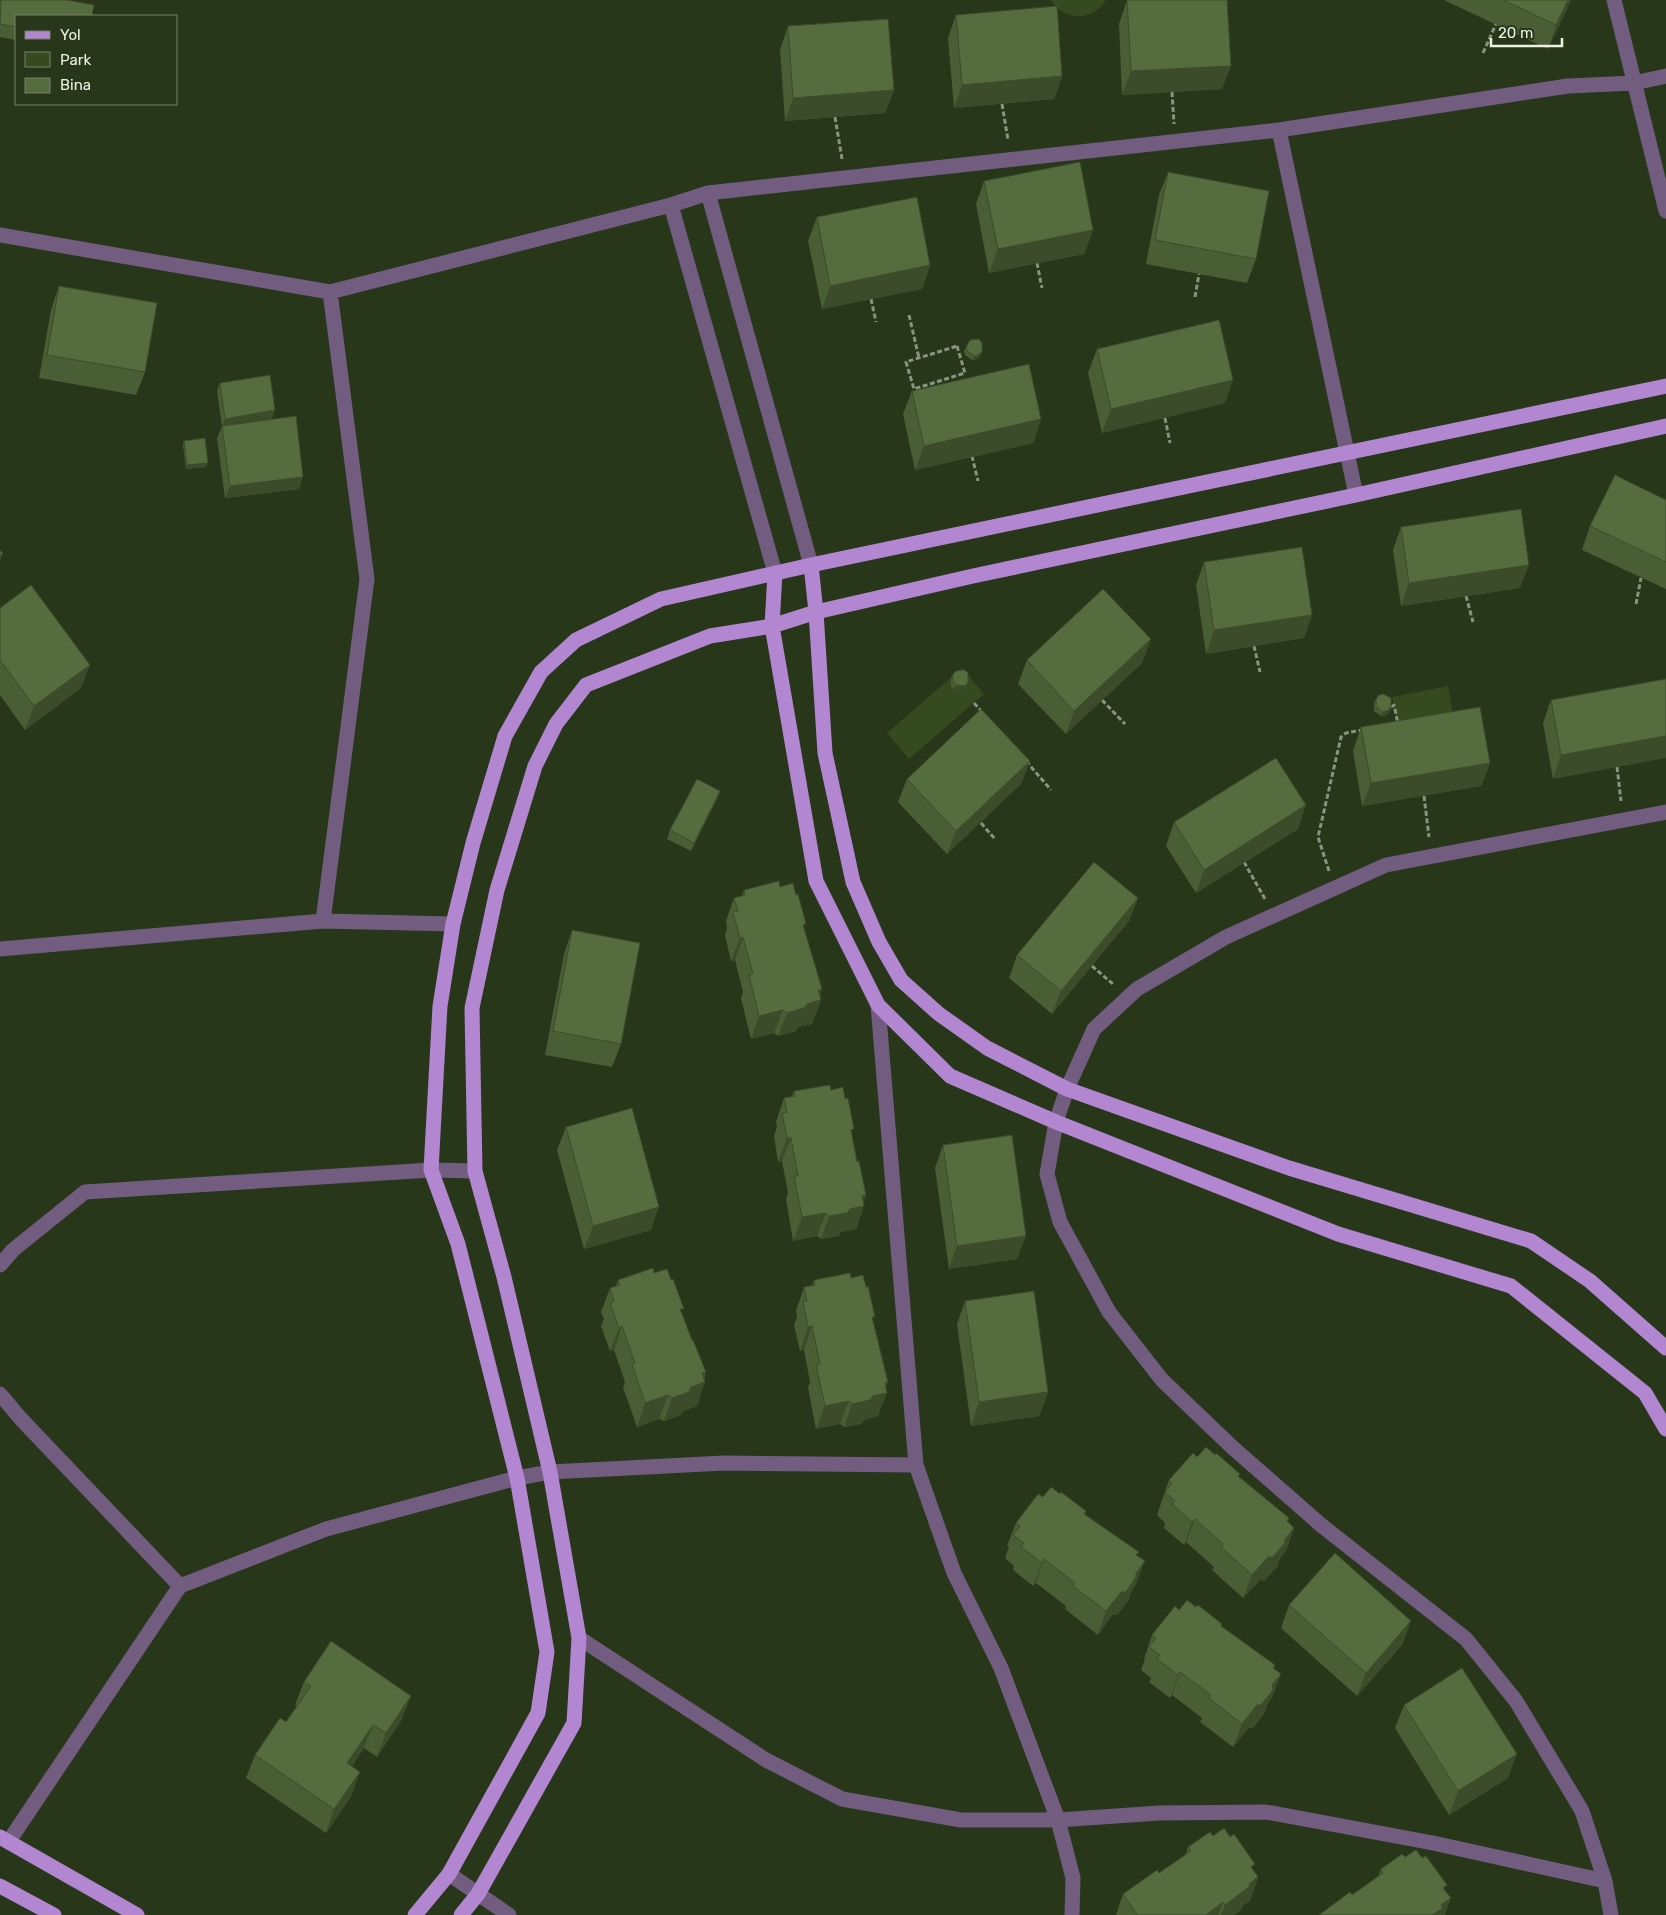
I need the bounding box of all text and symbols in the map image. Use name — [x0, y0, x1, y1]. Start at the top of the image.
legend — [15, 15, 178, 105]
scale bar — [1491, 15, 1562, 47]
text: 20 m — [1498, 24, 1533, 42]
text: Yol — [60, 26, 81, 44]
text: Park — [60, 51, 91, 69]
text: Bina — [60, 76, 91, 94]

